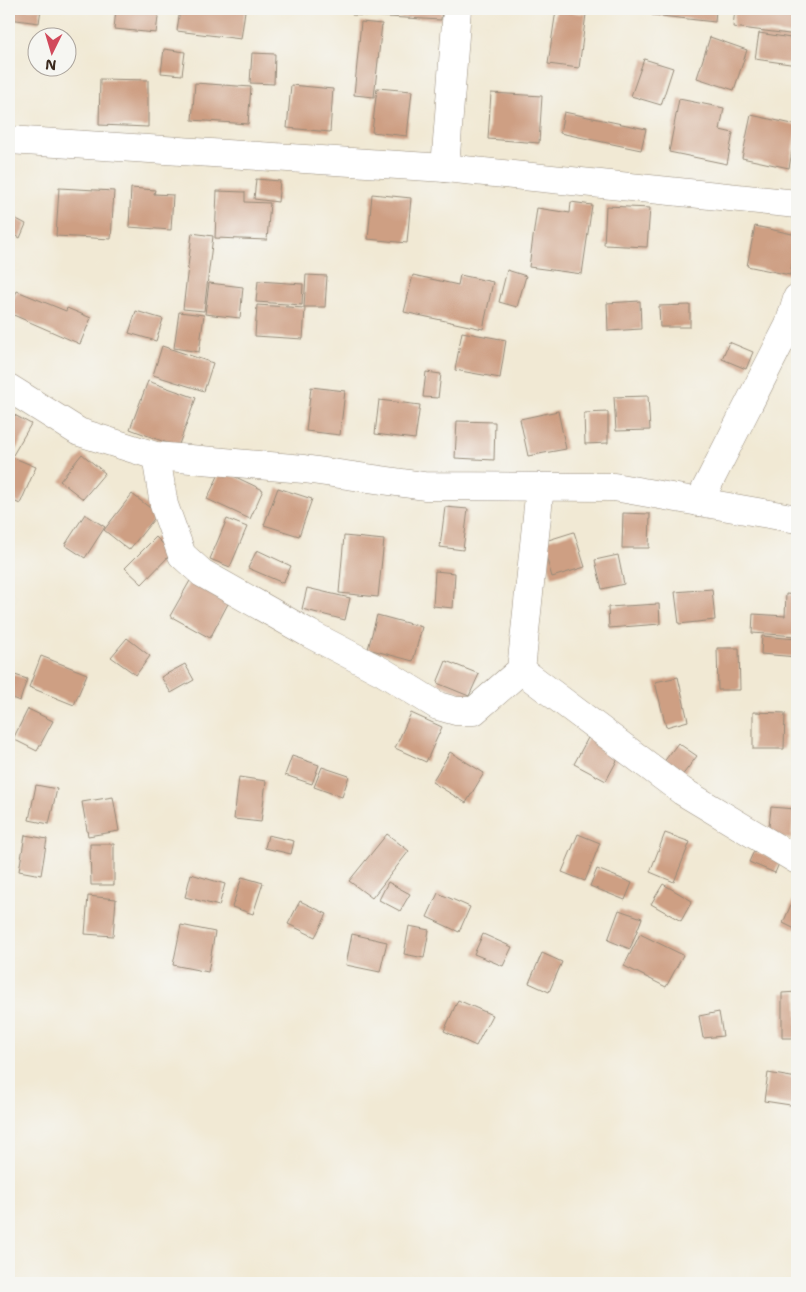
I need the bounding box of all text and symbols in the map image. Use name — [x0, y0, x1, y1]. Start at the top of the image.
north arrow — [28, 28, 78, 78]
text: N — [45, 56, 57, 74]

